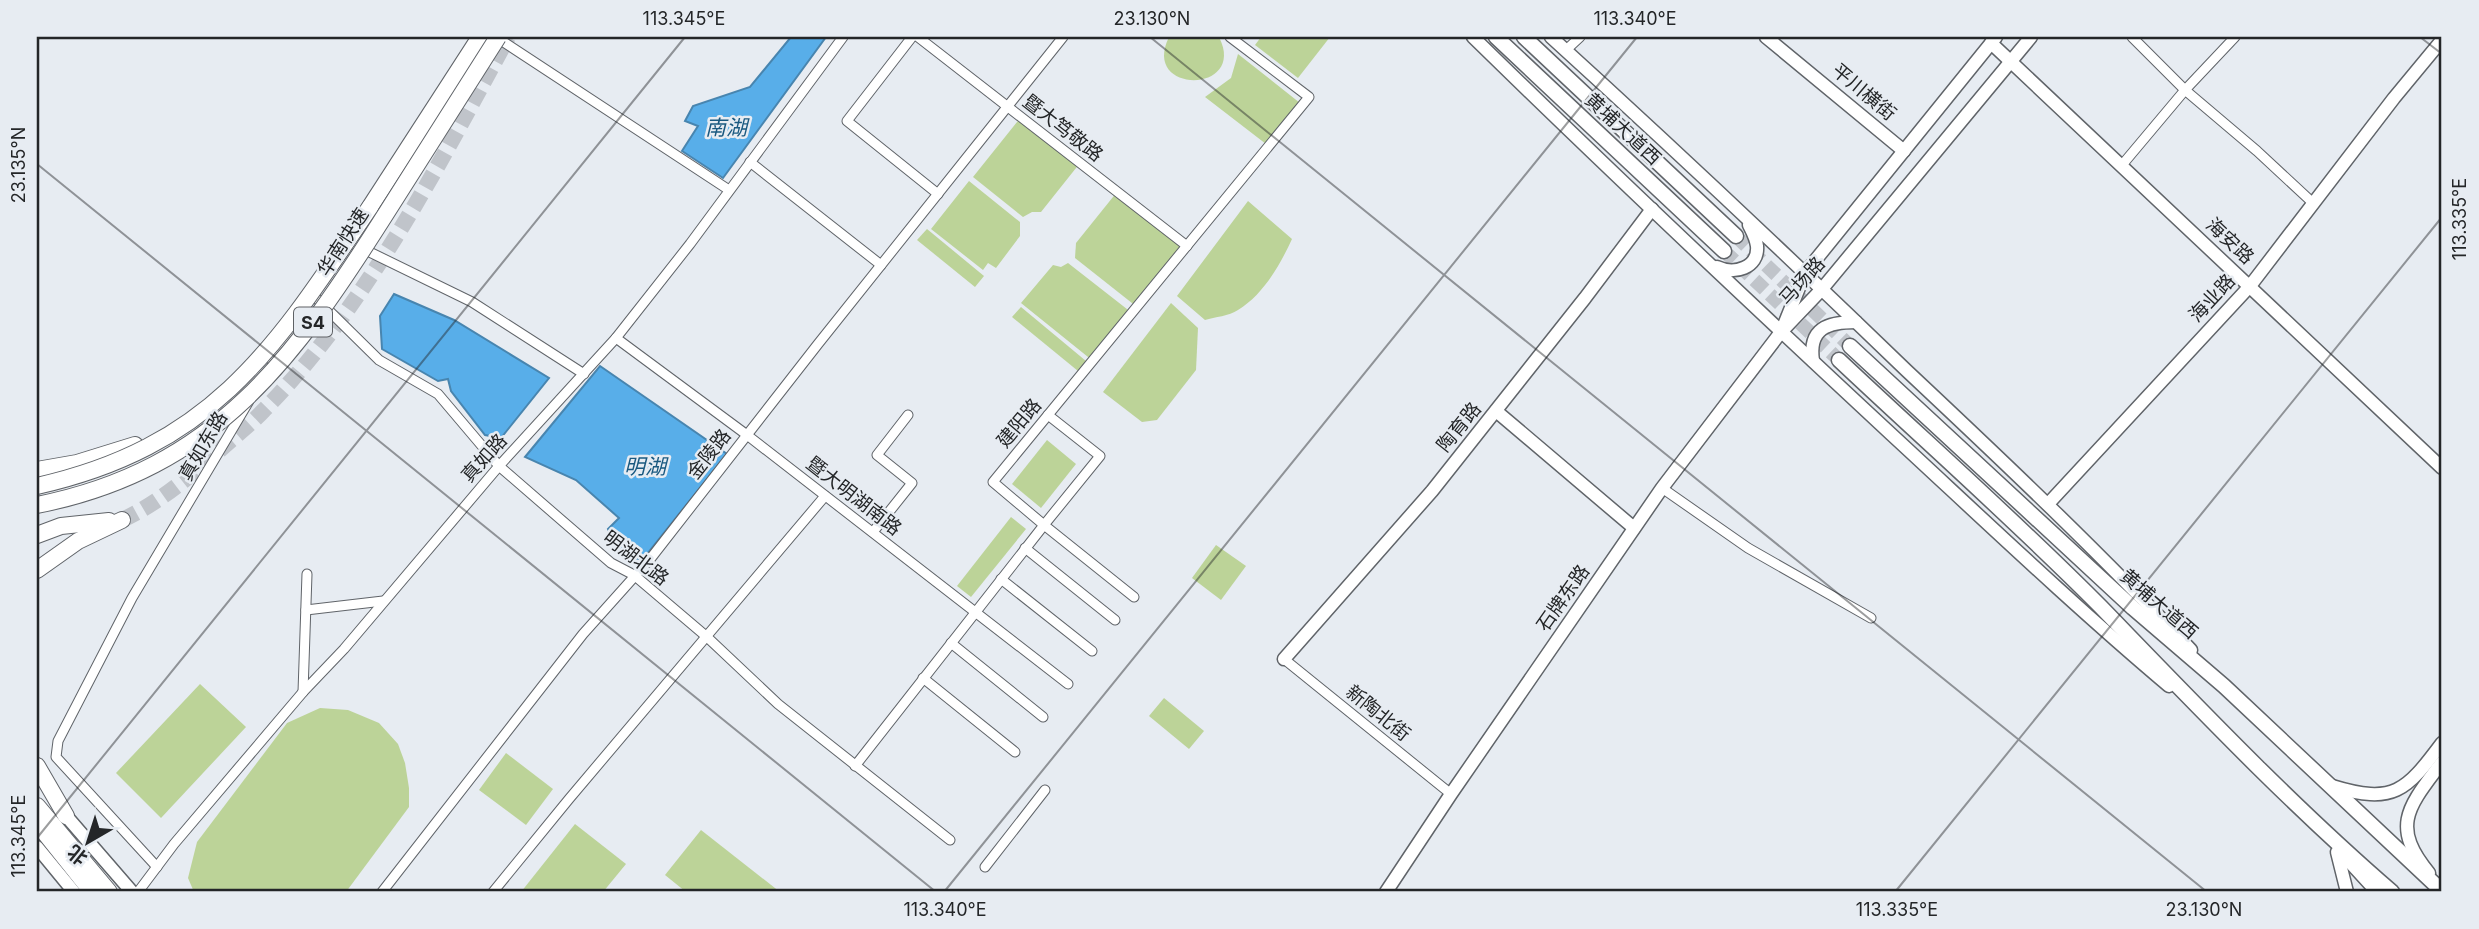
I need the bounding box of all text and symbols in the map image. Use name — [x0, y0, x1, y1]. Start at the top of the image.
text: 113.345°E — [643, 8, 725, 29]
text: 23.130°N — [1114, 8, 1190, 29]
text: 113.340°E — [1593, 8, 1677, 29]
street label: 平川横街 — [1827, 59, 1901, 125]
street label: 黄埔大道西 — [1580, 88, 1666, 170]
street label: 暨大笃敬路 — [1018, 90, 1108, 166]
water label: 南湖 — [705, 115, 750, 140]
text: 23.135°N — [8, 127, 29, 203]
text: 113.335°E — [2449, 178, 2470, 260]
street label: 华南快速 — [313, 204, 373, 280]
street label: 海安路 — [2201, 213, 2259, 269]
street label: 马场路 — [1774, 252, 1830, 310]
street label: 海业路 — [2184, 269, 2240, 327]
road number: S4 — [294, 308, 332, 336]
street label: 建阳路 — [992, 394, 1046, 452]
street label: 陶育路 — [1432, 398, 1486, 456]
street label: 真如东路 — [174, 407, 232, 485]
street label: 金陵路 — [682, 424, 736, 484]
street label: 真如路 — [456, 429, 512, 487]
street label: 暨大明湖南路 — [802, 452, 906, 540]
water label: 明湖 — [624, 454, 669, 479]
street label: 明湖北路 — [599, 526, 673, 590]
street label: 石牌东路 — [1532, 560, 1594, 636]
street label: 黄埔大道西 — [2116, 564, 2202, 644]
street label: 新陶北街 — [1341, 680, 1415, 746]
text: 113.345°E — [8, 795, 29, 877]
north arrow — [52, 806, 122, 876]
text: 北 — [63, 840, 92, 870]
text: 113.340°E — [903, 899, 987, 920]
text: 113.335°E — [1856, 899, 1938, 920]
text: 23.130°N — [2166, 899, 2242, 920]

